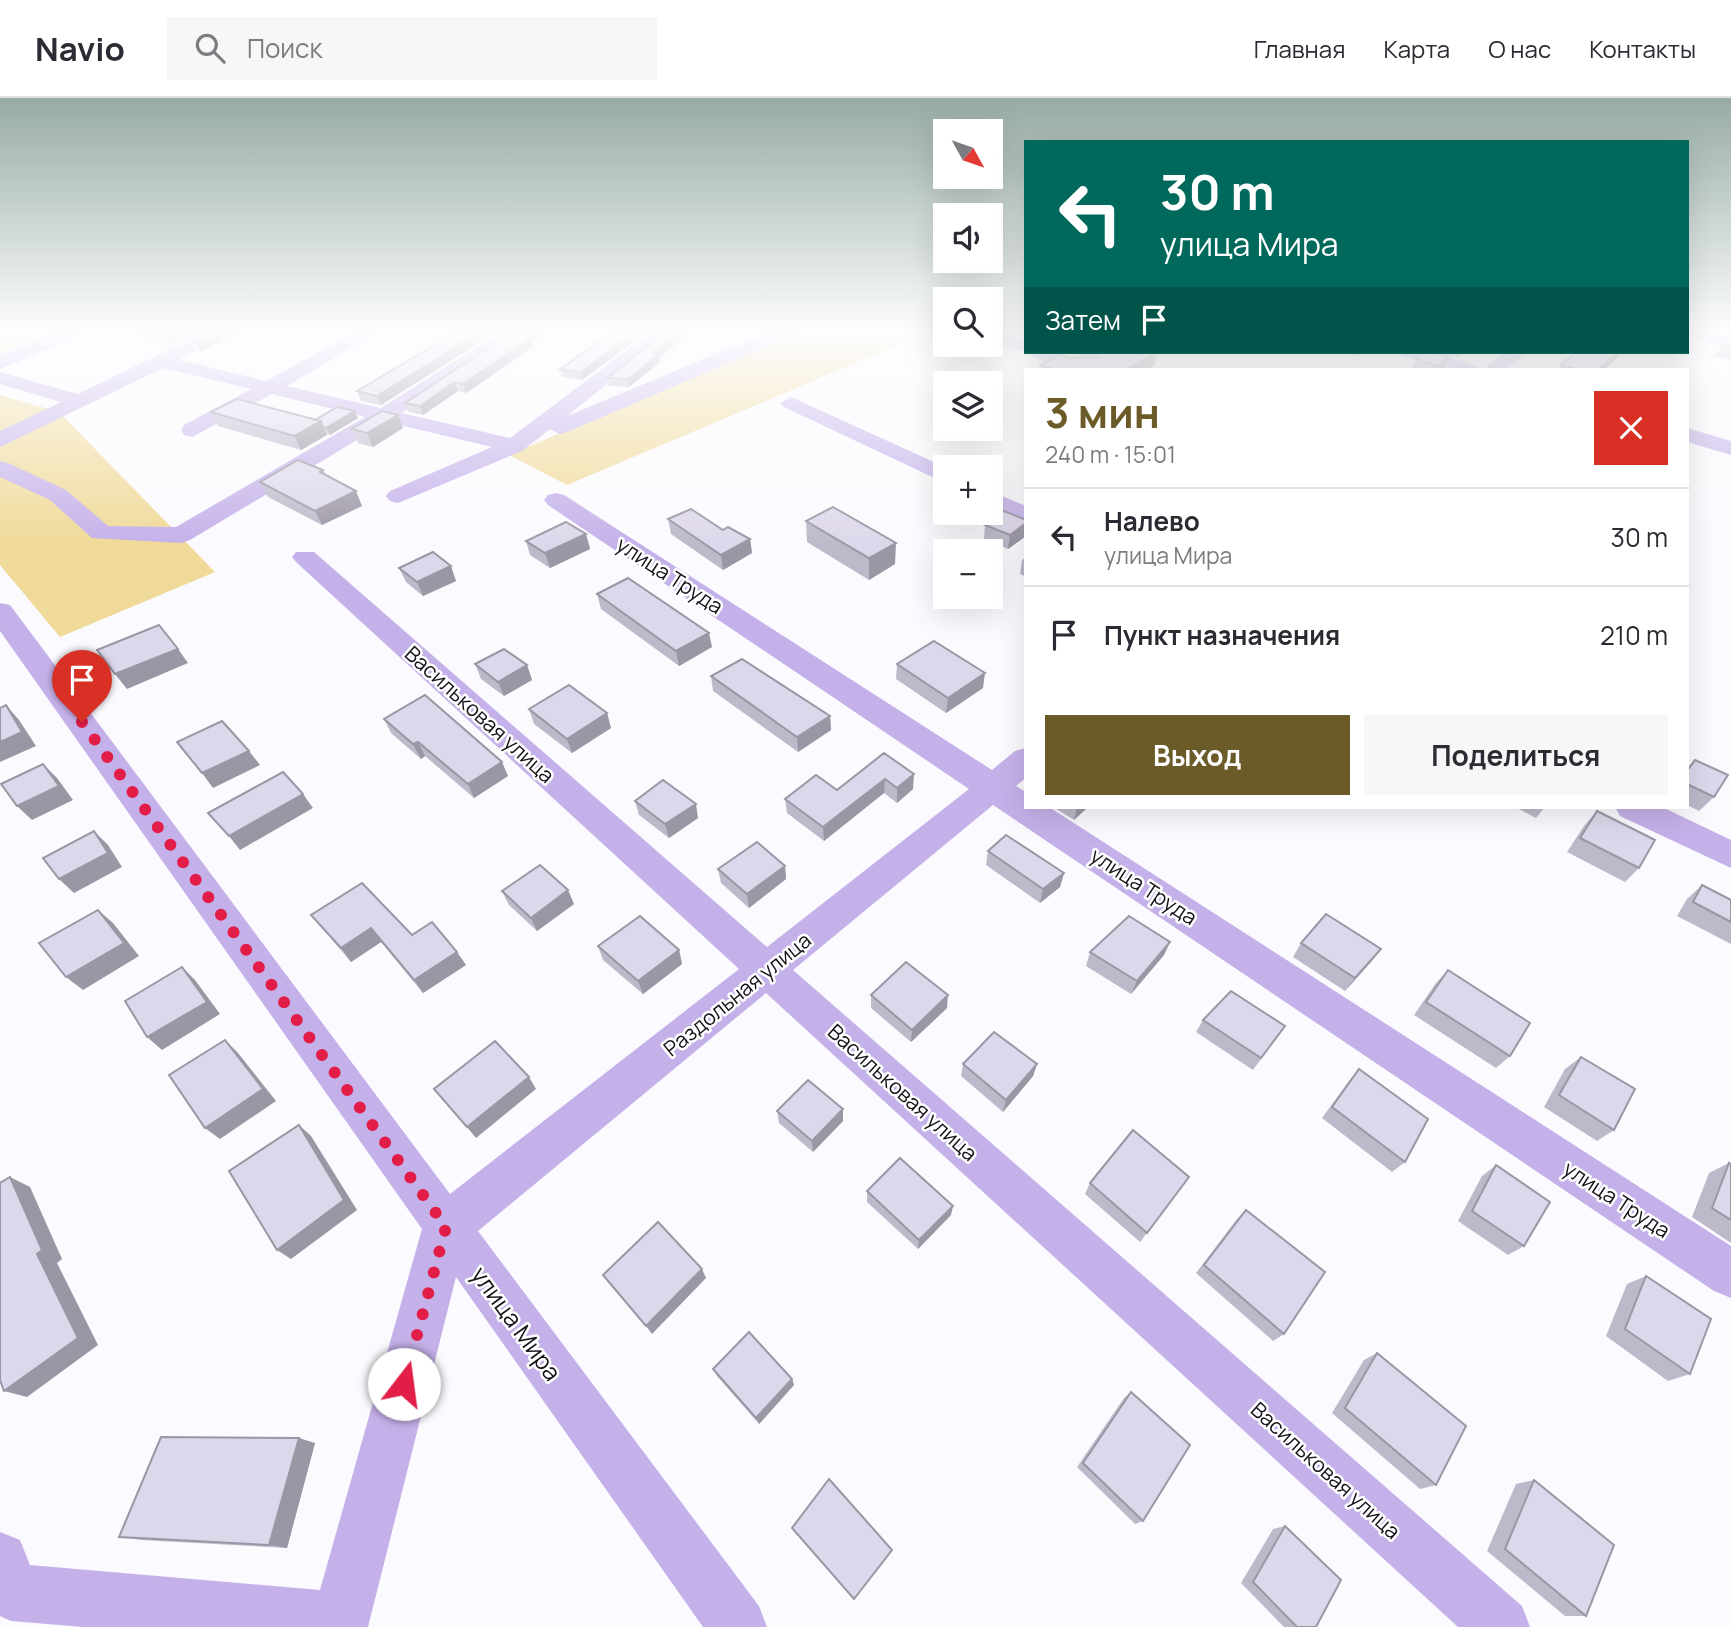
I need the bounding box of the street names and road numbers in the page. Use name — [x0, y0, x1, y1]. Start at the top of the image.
street label: улица Труда — [611, 530, 729, 620]
street label: Васильковая улица — [399, 639, 561, 789]
street label: улица Труда — [1085, 841, 1203, 931]
street label: Раздольная улица — [657, 926, 817, 1062]
street label: Васильковая улица — [822, 1017, 984, 1167]
street label: улица Труда — [1558, 1154, 1676, 1244]
street label: улица Мира — [464, 1259, 570, 1387]
street label: Васильковая улица — [1245, 1395, 1407, 1545]

